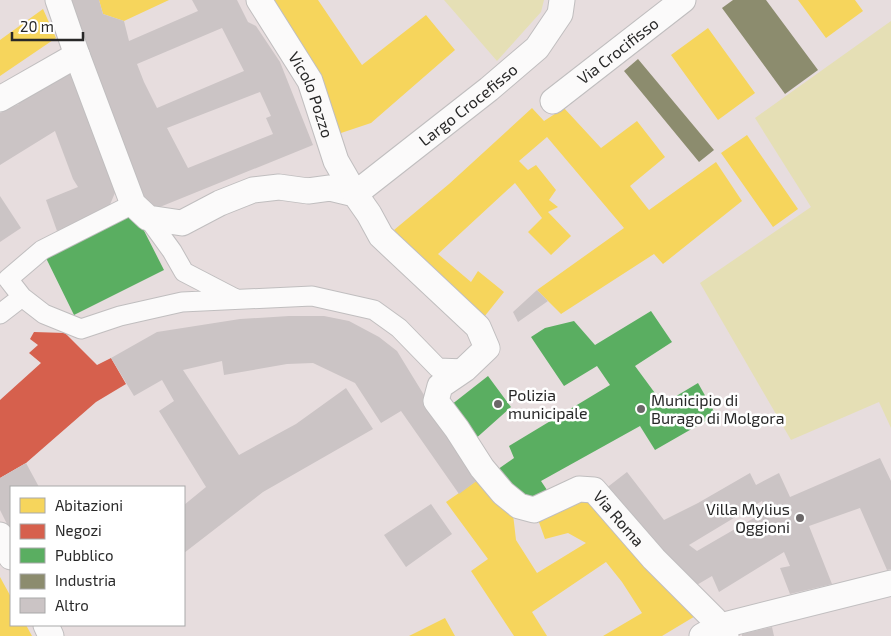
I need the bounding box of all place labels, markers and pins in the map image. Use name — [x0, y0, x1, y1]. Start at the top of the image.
place label: Polizia municipale — [508, 385, 588, 422]
place label: Municipio di Burago di Molgora — [651, 390, 785, 427]
marker: Polizia municipale — [492, 398, 504, 410]
marker: Municipio di Burago di Molgora — [635, 403, 647, 415]
place label: Villa Mylius Oggioni — [706, 499, 790, 536]
marker: Villa Mylius Oggioni — [794, 512, 806, 524]

